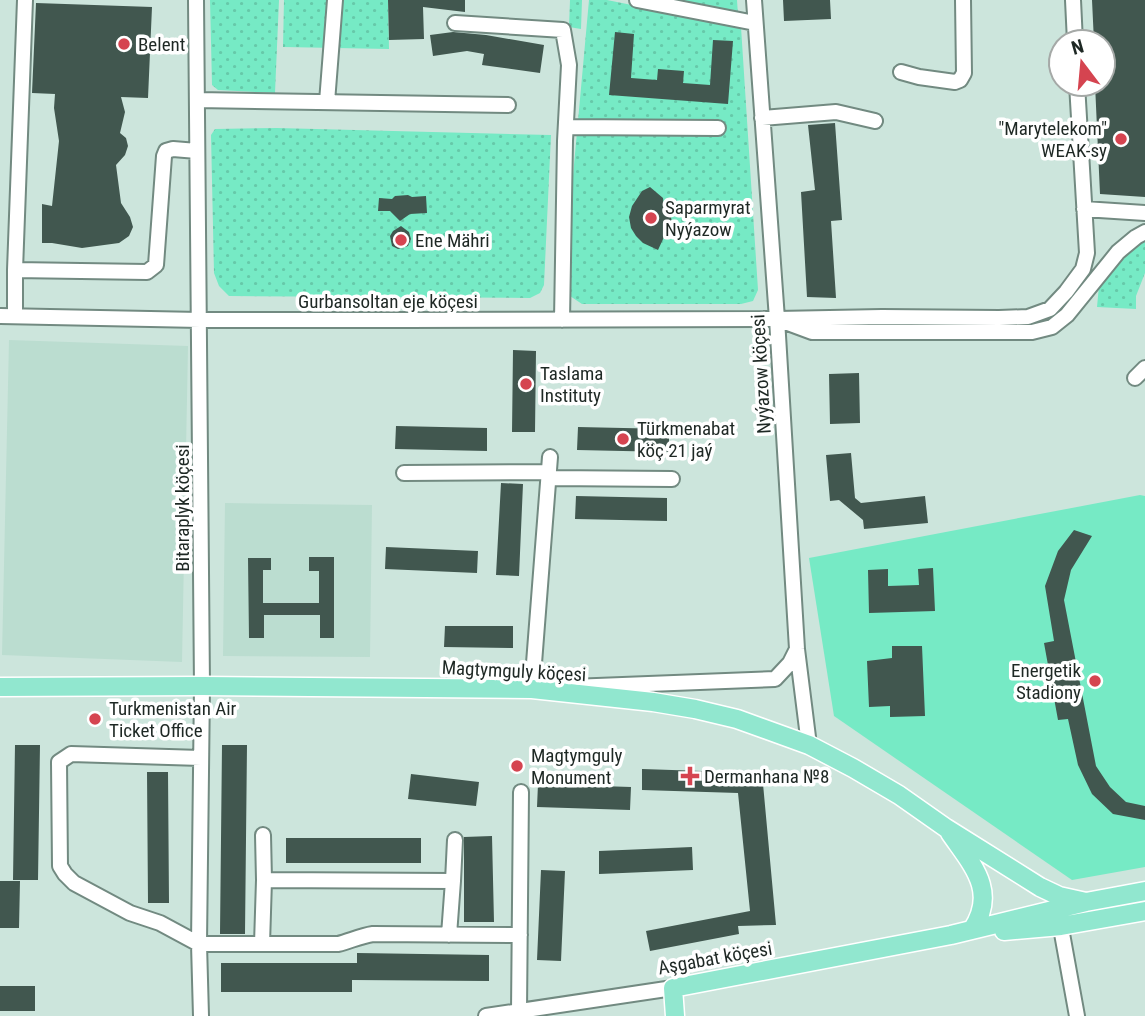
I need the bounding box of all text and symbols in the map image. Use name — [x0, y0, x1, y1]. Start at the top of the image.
north arrow — [1047, 28, 1117, 98]
place label: Belent — [138, 33, 185, 56]
text: N — [1069, 34, 1086, 60]
marker: Belent — [116, 36, 132, 52]
place label: "Marytelekom" WEAK-sy — [998, 117, 1107, 162]
marker: "Marytelekom" WEAK-sy — [1113, 131, 1129, 147]
place label: Saparmyrat Nyýazow — [665, 196, 751, 241]
marker: Saparmyrat Nyýazow — [643, 210, 659, 226]
place label: Ene Mähri — [415, 229, 490, 252]
marker: Ene Mähri — [393, 232, 409, 248]
street label: Gurbansoltan eje köçesi — [298, 290, 478, 313]
street label: Nyýazow köçesi — [746, 314, 776, 434]
place label: Taslama Instituty — [540, 362, 603, 407]
marker: Taslama Instituty — [518, 376, 534, 392]
place label: Türkmenabat köç 21 jaý — [637, 417, 735, 462]
marker: Türkmenabat köç 21 jaý — [615, 431, 631, 447]
street label: Bitaraplyk köçesi — [171, 444, 194, 572]
street label: Magtymguly köçesi — [441, 656, 587, 686]
place label: Energetik Stadiony — [1011, 659, 1081, 704]
marker: Energetik Stadiony — [1087, 673, 1103, 689]
place label: Turkmenistan Air Ticket Office — [109, 697, 237, 742]
marker: Turkmenistan Air Ticket Office — [87, 711, 103, 727]
place label: Magtymguly Monument — [531, 744, 623, 789]
marker: Magtymguly Monument — [509, 758, 525, 774]
place label: Dermanhana №8 — [704, 765, 829, 788]
marker: Dermanhana №8 — [682, 768, 698, 784]
street label: Aşgabat köçesi — [656, 937, 774, 979]

